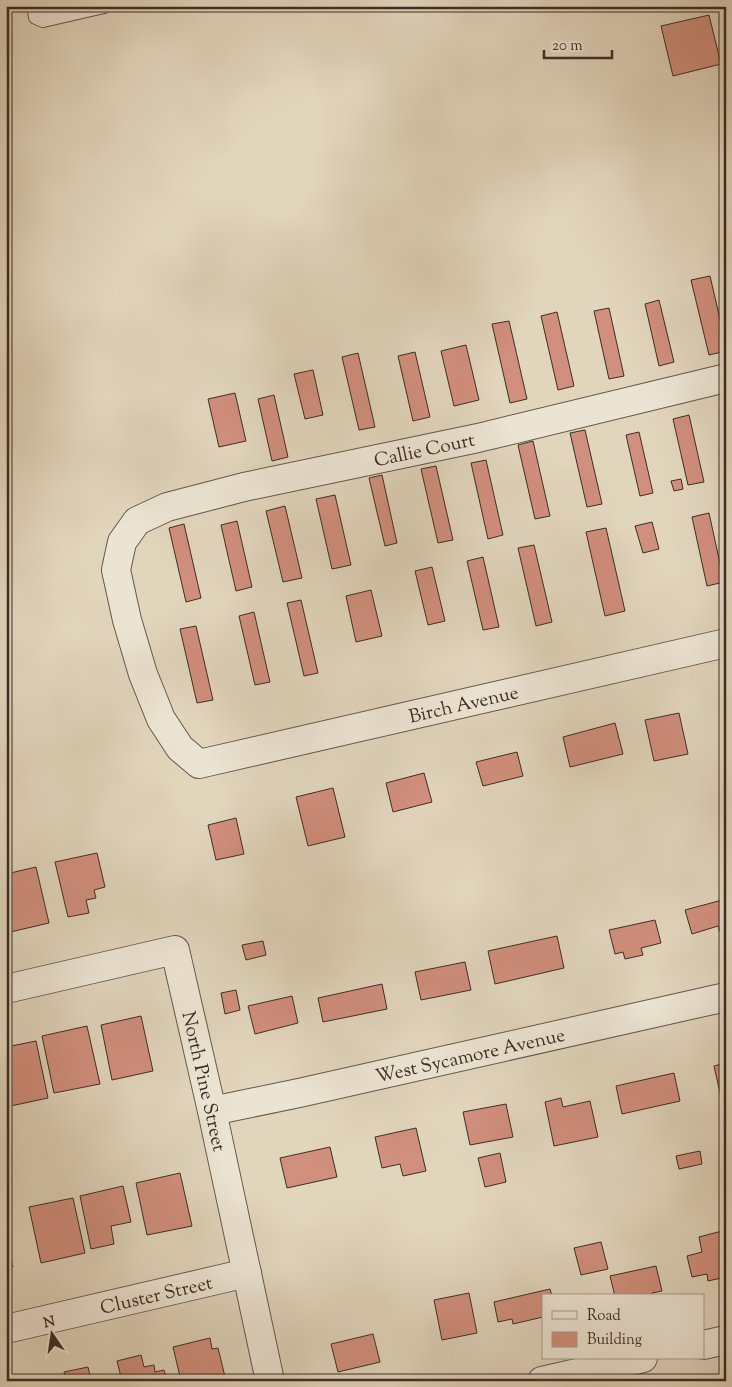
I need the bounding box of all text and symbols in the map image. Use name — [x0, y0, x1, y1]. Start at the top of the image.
scale bar — [544, 28, 612, 60]
text: 20 m — [552, 36, 583, 57]
street label: Callie Court — [372, 427, 478, 475]
street label: Birch Avenue — [406, 680, 521, 731]
street label: North Pine Street — [174, 1009, 231, 1155]
street label: West Sycamore Avenue — [373, 1023, 568, 1091]
street label: Cluster Street — [98, 1270, 216, 1323]
legend — [542, 1294, 704, 1360]
text: Road — [587, 1306, 621, 1327]
north arrow — [28, 1310, 78, 1360]
text: N — [42, 1312, 57, 1334]
text: Building — [587, 1330, 642, 1351]

